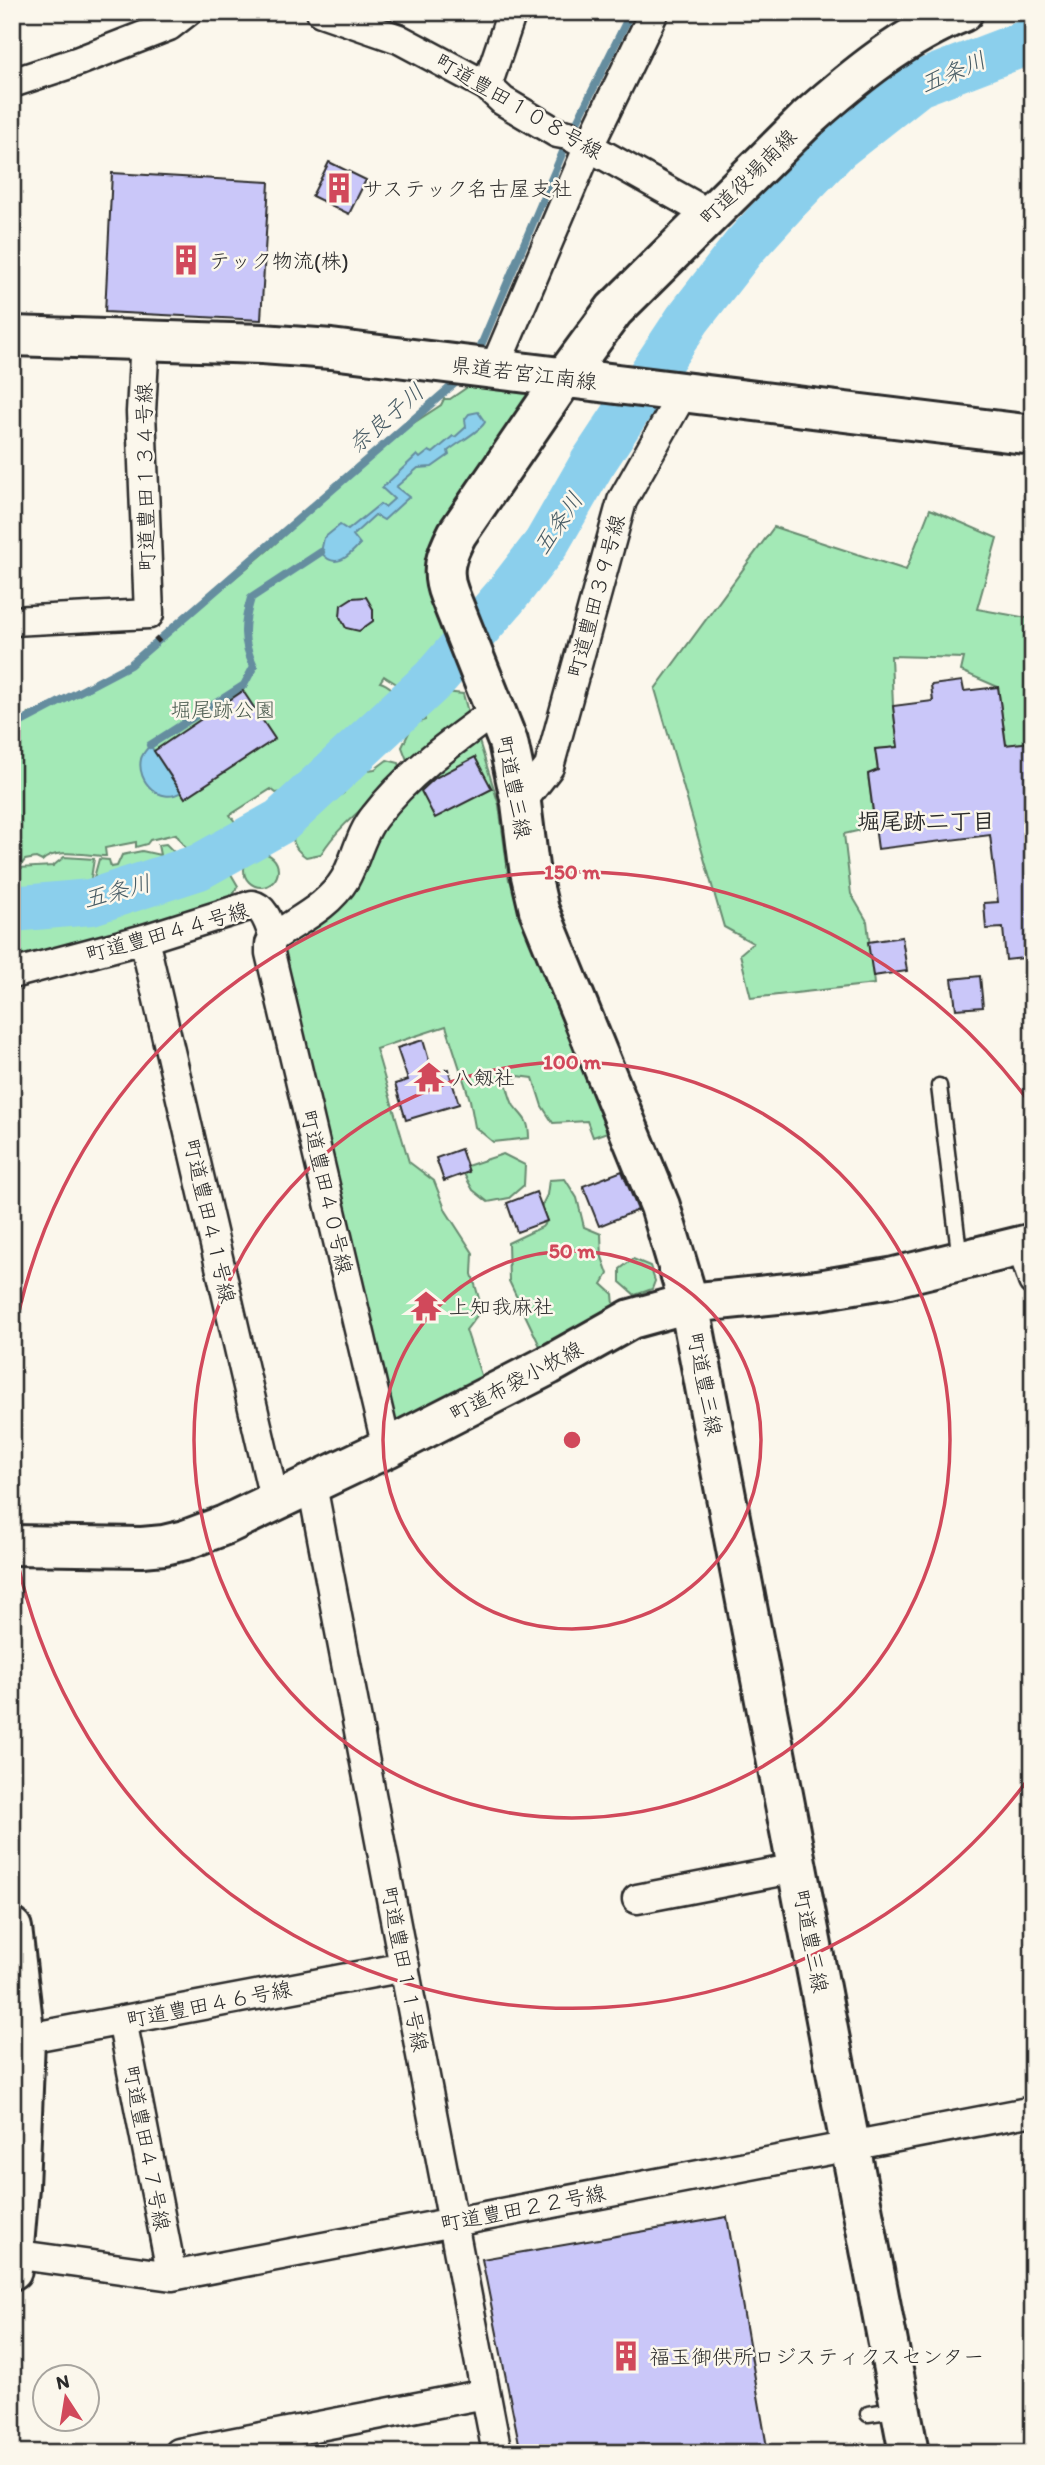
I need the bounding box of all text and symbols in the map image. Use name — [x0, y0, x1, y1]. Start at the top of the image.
water label: 五条川 — [916, 46, 990, 98]
street label: 町道豊田１０８号線 — [431, 48, 607, 164]
street label: 町道役場南線 — [695, 124, 801, 230]
building icon: サステック名古屋支社 — [322, 171, 356, 205]
place label: サステック名古屋支社 — [362, 176, 572, 201]
building icon: テック物流(株) — [169, 243, 203, 277]
place label: テック物流(株) — [209, 248, 349, 273]
street label: 県道若宮江南線 — [450, 352, 598, 394]
water label: 奈良子川 — [342, 377, 430, 459]
street label: 町道豊田１３４号線 — [131, 382, 159, 572]
water label: 五条川 — [527, 487, 589, 559]
street label: 町道豊田３９号線 — [562, 512, 630, 680]
park label: 堀尾跡公園 — [171, 697, 276, 722]
street label: 町道豊三線 — [492, 733, 536, 841]
district label: 堀尾跡二丁目 — [857, 807, 995, 835]
text: 150 m — [544, 859, 600, 884]
water label: 五条川 — [80, 869, 154, 913]
street label: 町道豊田４４号線 — [83, 897, 251, 967]
text: 100 m — [543, 1049, 601, 1074]
temple icon: 八剱社 — [412, 1060, 446, 1094]
place label: 八剱社 — [452, 1065, 515, 1090]
street label: 町道豊田４０号線 — [296, 1107, 358, 1277]
street label: 町道豊田４１号線 — [179, 1136, 241, 1306]
text: 50 m — [549, 1238, 596, 1263]
temple icon: 上知我麻社 — [409, 1289, 443, 1323]
place label: 上知我麻社 — [449, 1294, 554, 1319]
street label: 町道豊三線 — [683, 1330, 727, 1438]
street label: 町道布袋小牧線 — [445, 1335, 587, 1427]
centre of rings — [560, 1428, 584, 1452]
street label: 町道豊田１１号線 — [377, 1884, 433, 2054]
street label: 町道豊三線 — [789, 1887, 833, 1995]
street label: 町道豊田４６号線 — [124, 1976, 294, 2032]
street label: 町道豊田４７号線 — [119, 2063, 175, 2233]
street label: 町道豊田２２号線 — [438, 2180, 608, 2236]
building icon: 福玉御供所ロジスティクスセンター — [609, 2339, 643, 2373]
place label: 福玉御供所ロジスティクスセンター — [649, 2344, 984, 2369]
north arrow — [32, 2364, 102, 2434]
text: N — [54, 2369, 71, 2394]

